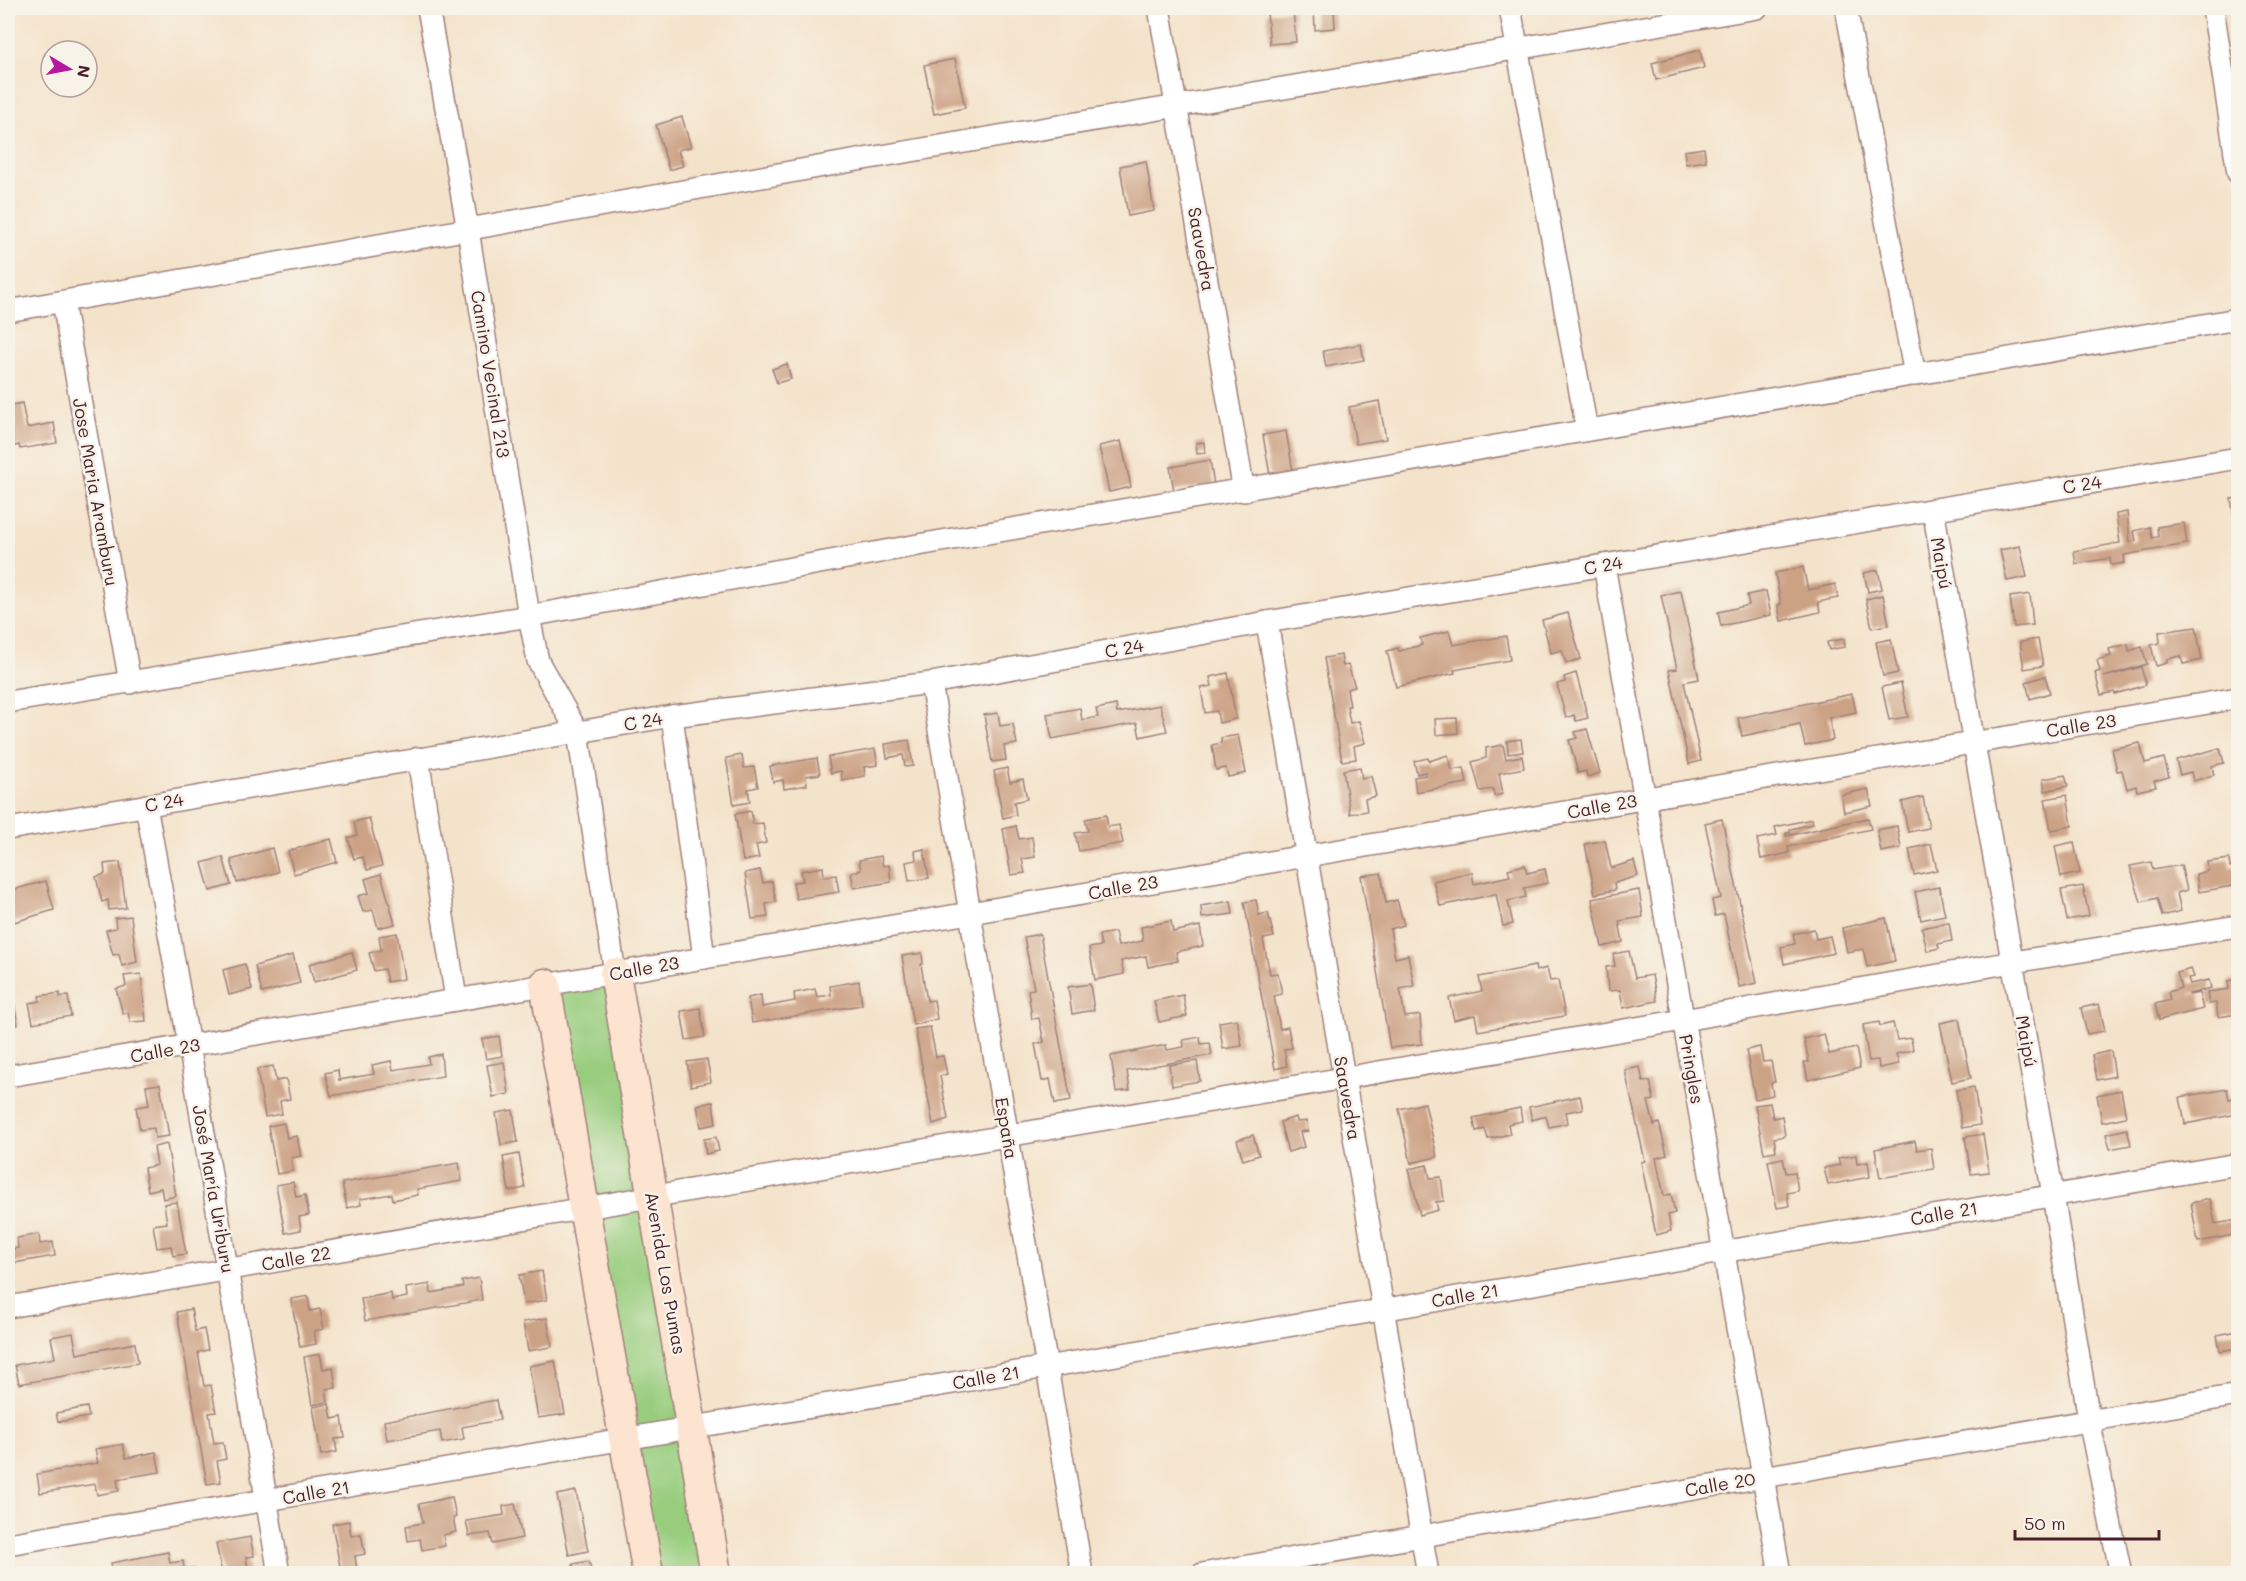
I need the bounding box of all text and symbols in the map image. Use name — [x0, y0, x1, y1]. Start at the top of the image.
north arrow — [39, 39, 99, 99]
text: N — [73, 64, 96, 80]
street label: Saavedra — [1183, 205, 1221, 293]
street label: Camino Vecinal 213 — [466, 289, 516, 459]
street label: Jose Maria Aramburu — [68, 396, 124, 588]
street label: C 24 — [2061, 469, 2104, 499]
street label: Maipú — [1926, 535, 1958, 591]
street label: C 24 — [1582, 550, 1625, 580]
street label: C 24 — [1103, 633, 1146, 663]
street label: C 24 — [622, 706, 665, 736]
street label: Calle 23 — [2044, 708, 2118, 742]
street label: C 24 — [143, 787, 186, 817]
street label: Calle 23 — [1565, 788, 1639, 824]
street label: Calle 23 — [1086, 869, 1160, 905]
street label: Calle 23 — [607, 950, 681, 986]
street label: Maipú — [2011, 1013, 2043, 1069]
street label: Calle 23 — [128, 1032, 202, 1068]
street label: Pringles — [1674, 1032, 1710, 1106]
street label: Saavedra — [1329, 1054, 1367, 1142]
street label: España — [990, 1095, 1024, 1161]
street label: José María Uriburu — [187, 1103, 241, 1275]
street label: Avenida Los Pumas — [640, 1190, 692, 1356]
street label: Calle 21 — [1908, 1195, 1980, 1231]
street label: Calle 22 — [259, 1240, 333, 1276]
street label: Calle 21 — [1429, 1277, 1501, 1313]
street label: Calle 21 — [950, 1359, 1022, 1395]
street label: Calle 20 — [1683, 1466, 1757, 1502]
street label: Calle 21 — [280, 1474, 352, 1510]
scale bar — [2015, 1503, 2159, 1541]
text: 50 m — [2024, 1511, 2066, 1535]

